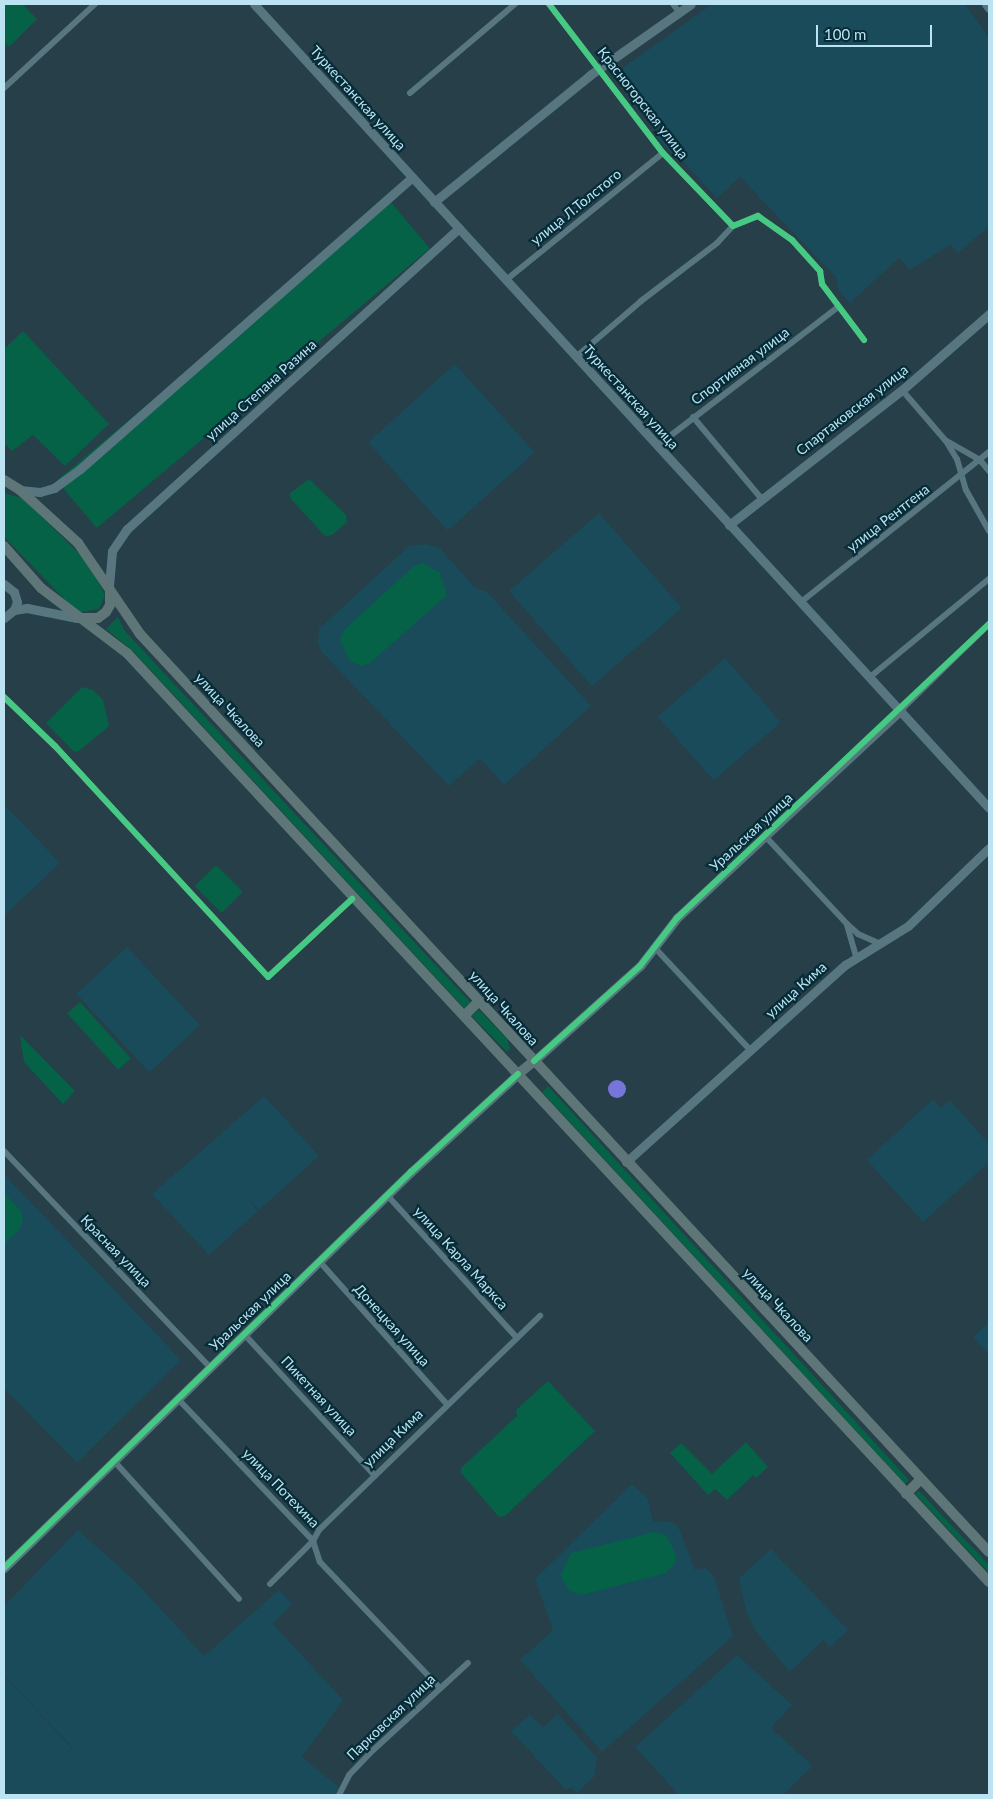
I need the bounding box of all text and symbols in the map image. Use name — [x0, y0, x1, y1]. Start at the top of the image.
scale bar — [818, 15, 934, 47]
text: 100 m — [824, 25, 866, 43]
street label: Туркестанская улица — [307, 42, 409, 154]
street label: Красногорская улица — [594, 44, 692, 162]
street label: улица Л.Толстого — [527, 165, 625, 249]
street label: Спортивная улица — [688, 324, 792, 408]
street label: улица Степана Разина — [202, 336, 320, 444]
street label: Туркестанская улица — [580, 341, 682, 453]
street label: Спартаковская улица — [793, 361, 911, 459]
street label: улица Рентгена — [843, 481, 933, 555]
street label: улица Чкалова — [191, 669, 269, 751]
street label: Уральская улица — [706, 789, 796, 875]
street label: улица Кима — [762, 958, 830, 1022]
street label: улица Чкалова — [466, 967, 542, 1049]
street label: улица Карла Маркса — [410, 1203, 512, 1313]
street label: Красная улица — [77, 1211, 155, 1291]
street label: улица Чкалова — [739, 1264, 817, 1346]
street label: Уральская улица — [206, 1268, 294, 1354]
street label: Донецкая улица — [351, 1280, 433, 1370]
street label: Пикетная улица — [278, 1353, 360, 1439]
street label: улица Кима — [360, 1406, 426, 1470]
street label: улица Потехина — [239, 1445, 323, 1531]
street label: Парковская улица — [343, 1671, 439, 1763]

